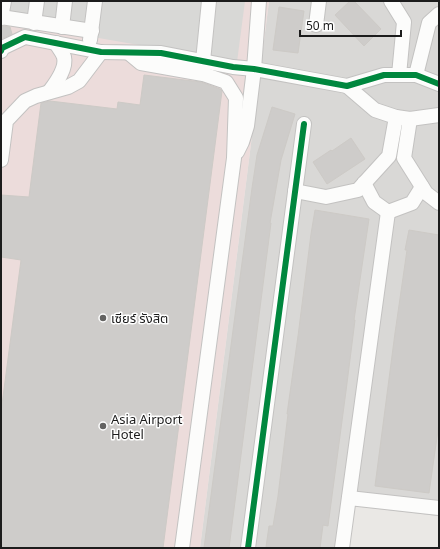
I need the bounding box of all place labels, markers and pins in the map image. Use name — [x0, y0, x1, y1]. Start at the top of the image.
place label: เซียร์ รังสิต — [111, 309, 168, 327]
marker: เซียร์ รังสิต — [98, 313, 108, 323]
place label: Asia Airport Hotel — [111, 410, 183, 443]
marker: Asia Airport Hotel — [98, 421, 108, 431]

